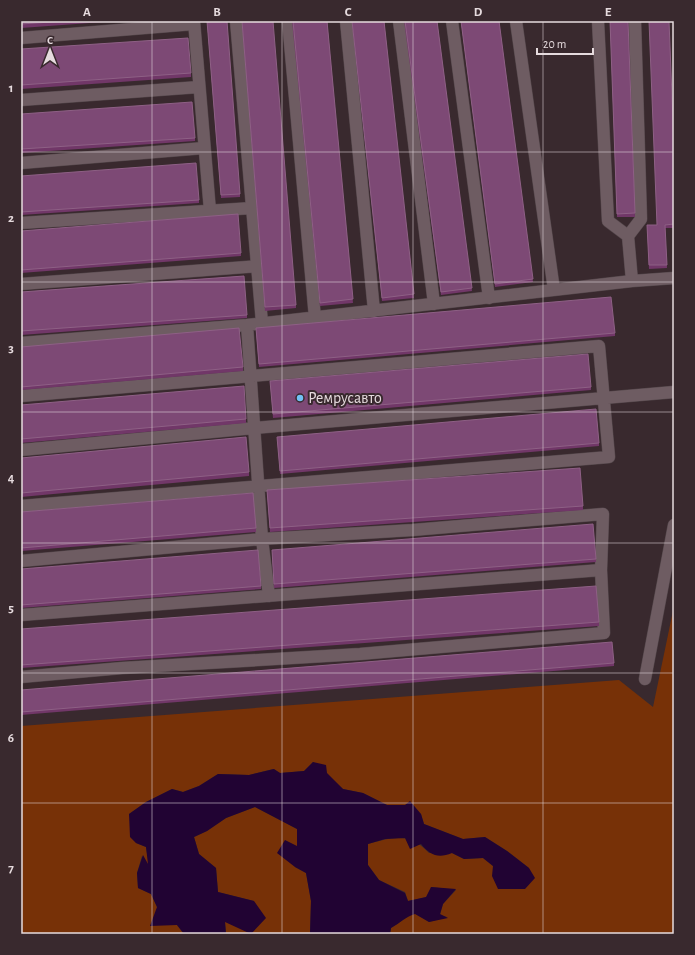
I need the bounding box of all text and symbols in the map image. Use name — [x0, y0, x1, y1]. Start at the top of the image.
text: A — [83, 6, 91, 19]
text: B — [213, 6, 221, 19]
text: C — [345, 6, 352, 19]
text: D — [474, 6, 483, 19]
text: E — [605, 6, 612, 19]
north arrow — [30, 30, 70, 70]
scale bar — [537, 30, 593, 56]
text: С — [47, 35, 53, 46]
text: 20 m — [543, 38, 566, 50]
text: 1 — [9, 82, 13, 95]
text: 2 — [8, 212, 14, 225]
text: 3 — [8, 342, 14, 355]
place label: Ремрусавто — [308, 390, 382, 407]
marker: Ремрусавто — [295, 393, 305, 403]
text: 4 — [8, 472, 15, 485]
text: 5 — [8, 602, 14, 615]
text: 6 — [8, 732, 14, 745]
text: 7 — [8, 862, 14, 875]

